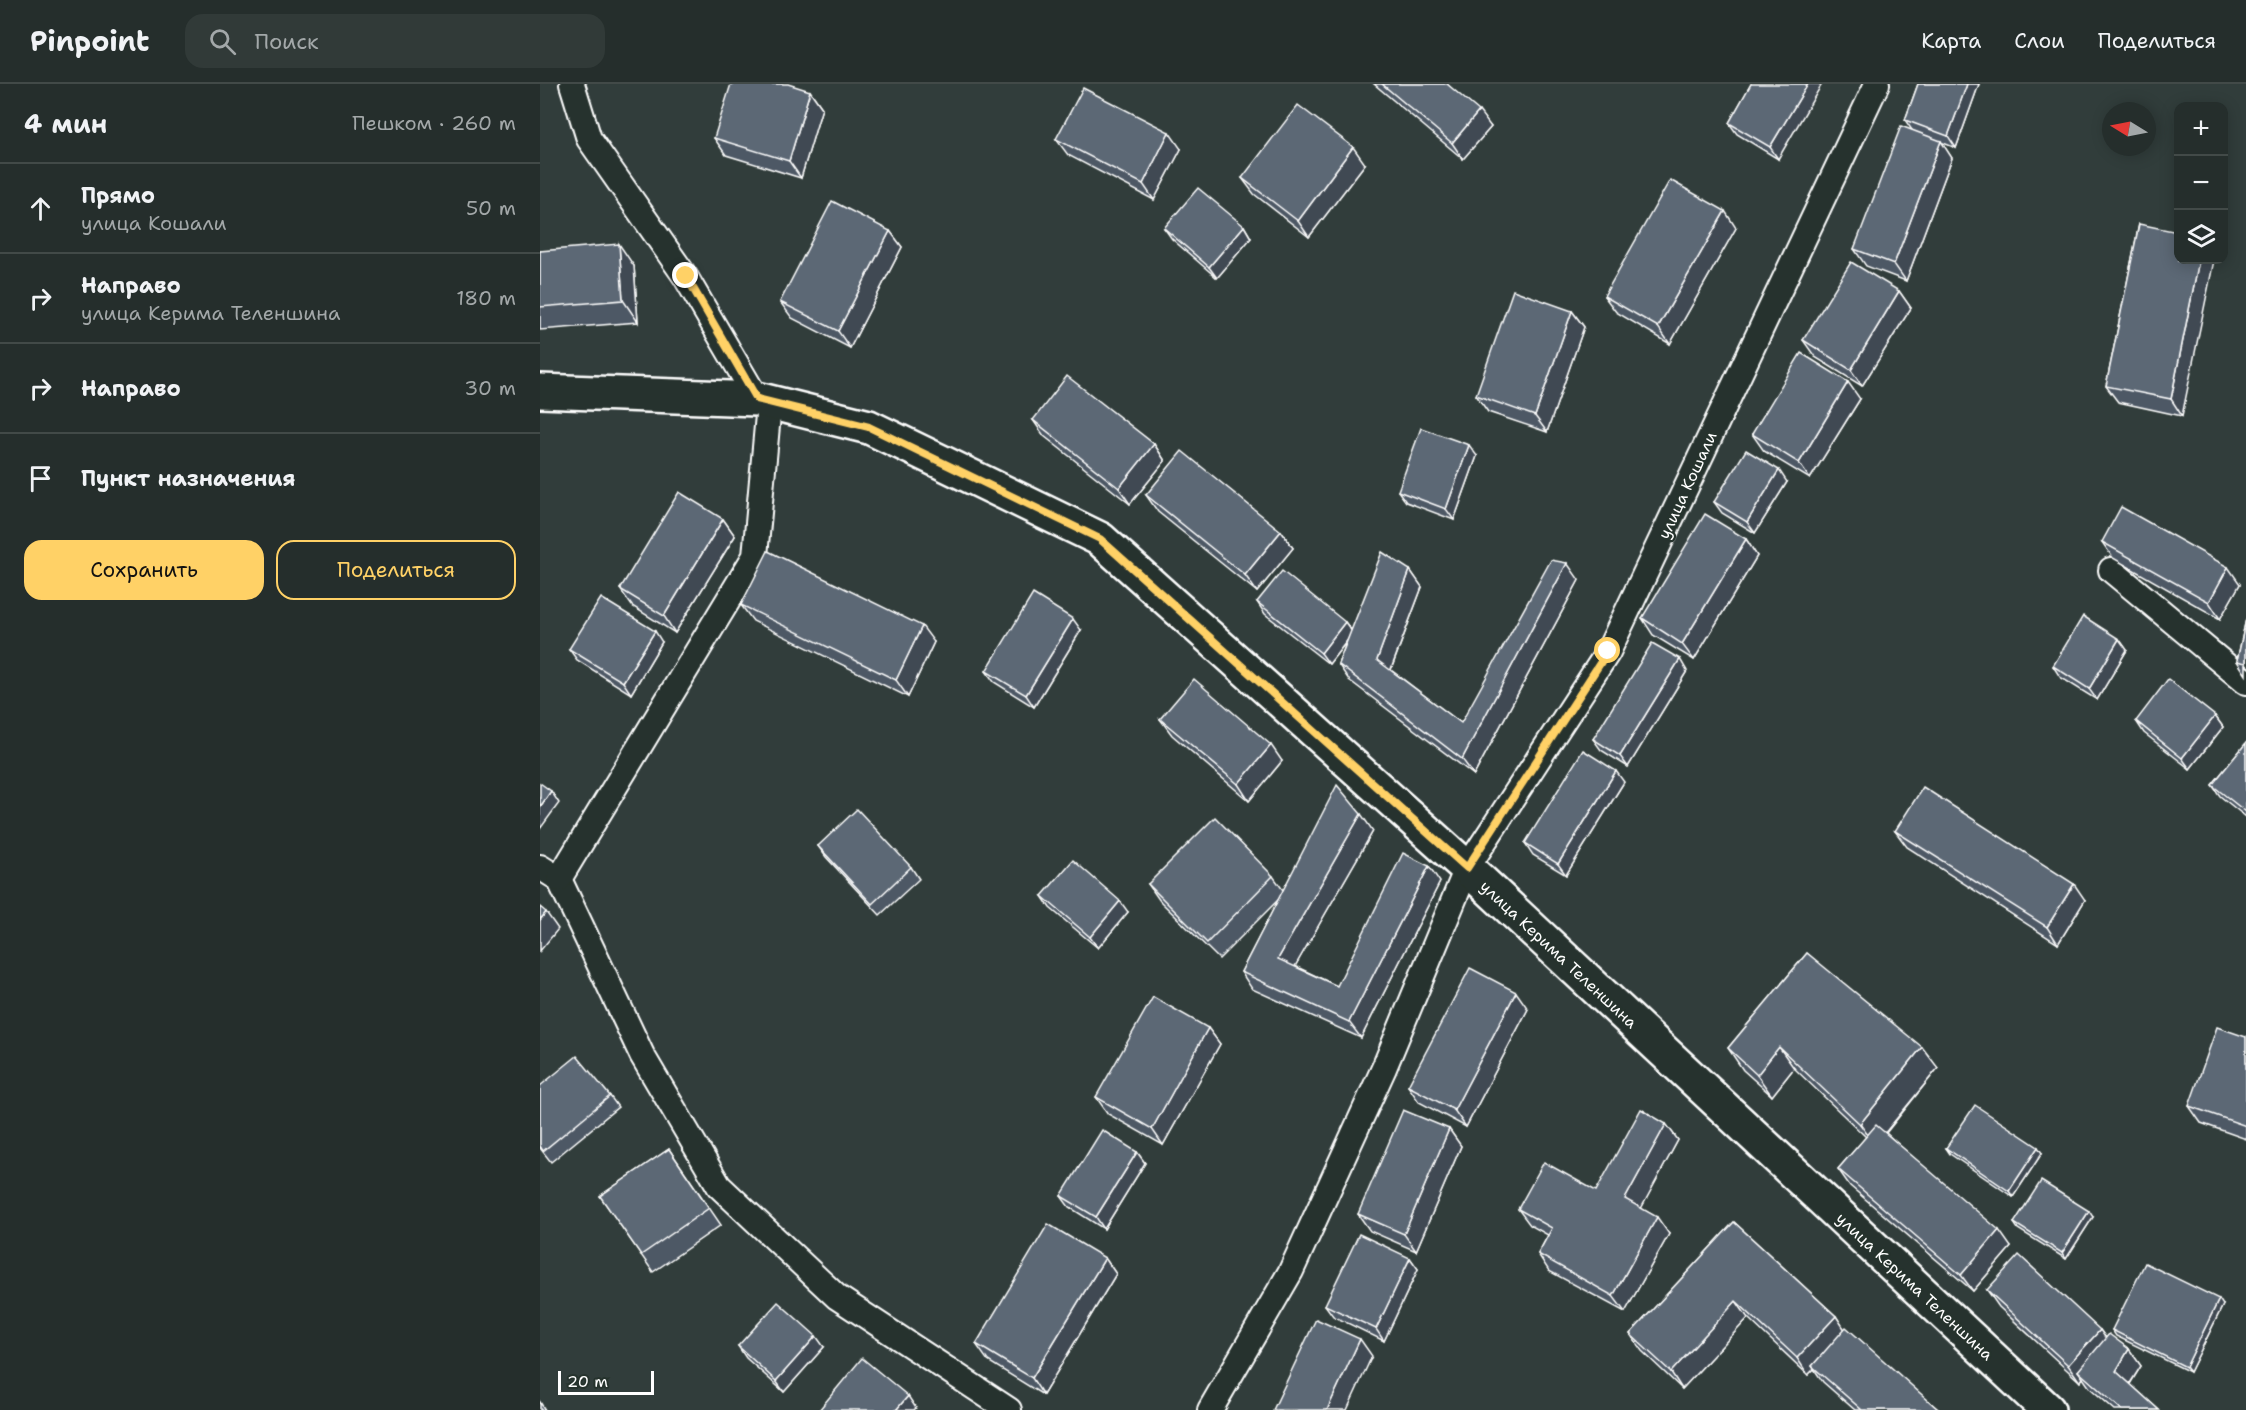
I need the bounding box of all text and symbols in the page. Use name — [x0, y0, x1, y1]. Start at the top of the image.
search box — [185, 14, 605, 68]
text: Pinpoint — [30, 22, 149, 60]
icon: search — [206, 25, 239, 58]
text: Поиск — [254, 27, 319, 56]
text: Карта — [1921, 27, 1981, 55]
text: Слои — [2014, 27, 2065, 55]
text: Поделиться — [2098, 27, 2216, 55]
north arrow — [2102, 102, 2156, 156]
map controls — [2174, 102, 2228, 264]
button: + — [2174, 102, 2228, 156]
text: 4 мин — [24, 106, 107, 141]
text: Пешком · 260 m — [352, 110, 516, 136]
button: − — [2174, 156, 2228, 210]
text: Прямо — [81, 181, 155, 210]
icon: ahead — [24, 192, 57, 225]
text: 50 m — [466, 195, 516, 221]
text: улица Кошали — [81, 210, 227, 236]
button: layers — [2174, 210, 2228, 264]
route end — [672, 262, 698, 288]
text: Направо — [81, 271, 181, 300]
icon: right — [24, 282, 57, 315]
text: 180 m — [456, 285, 516, 311]
text: улица Керима Теленшина — [81, 300, 340, 326]
icon: right — [24, 372, 57, 405]
text: Направо — [81, 374, 181, 403]
text: 30 m — [464, 375, 516, 401]
street label: улица Кошали — [1653, 428, 1722, 542]
icon: arrive — [24, 462, 57, 495]
text: Пункт назначения — [81, 464, 295, 493]
button: Сохранить — [24, 540, 264, 600]
button: Поделиться — [276, 540, 516, 600]
route start — [1594, 637, 1620, 663]
street label: улица Керима Теленшина — [1476, 876, 1642, 1033]
street label: улица Керима Теленшина — [1832, 1208, 1998, 1365]
scale bar — [558, 1368, 654, 1396]
text: 20 m — [567, 1371, 608, 1392]

